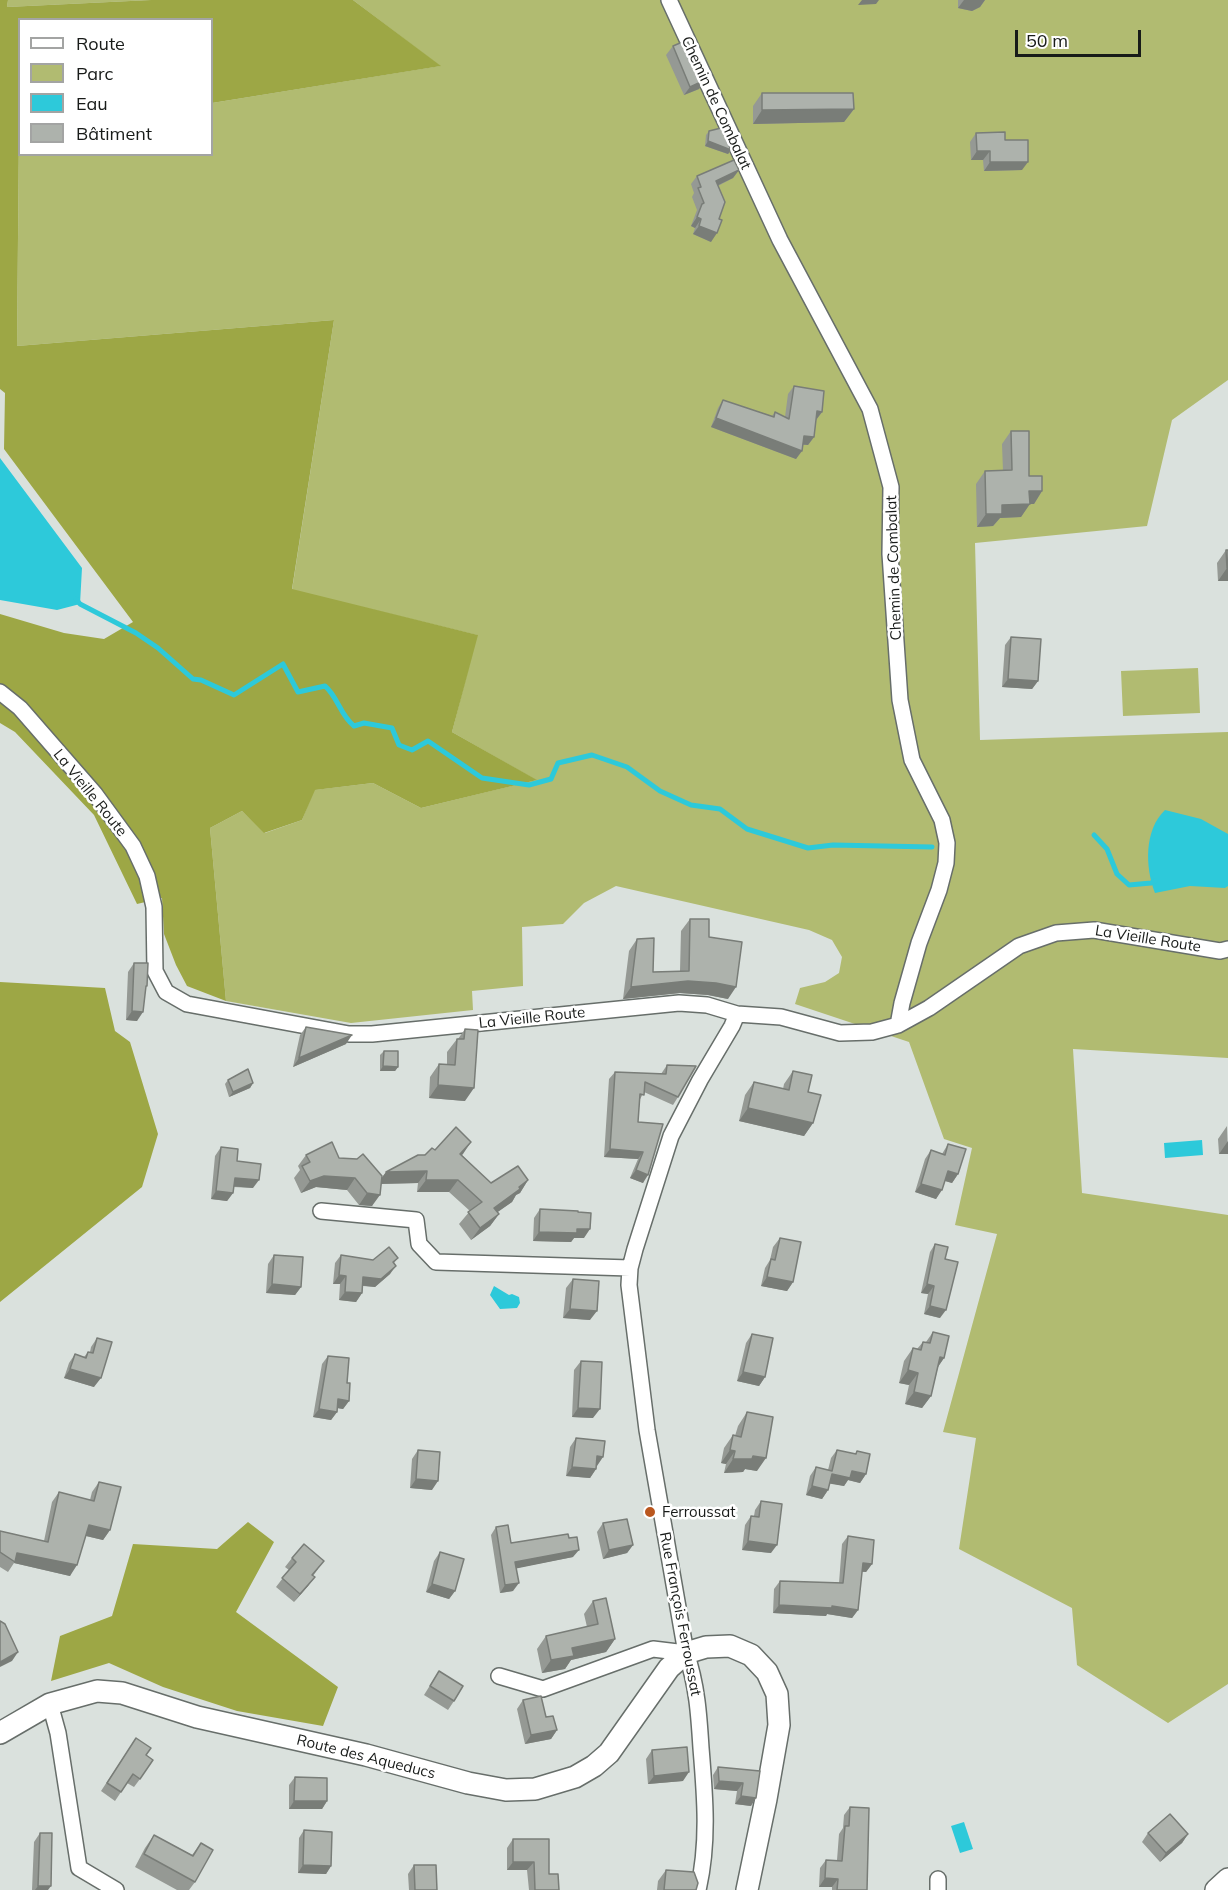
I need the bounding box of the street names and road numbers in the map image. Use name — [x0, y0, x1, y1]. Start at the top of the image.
street label: Chemin de Combalat — [677, 33, 755, 173]
street label: Chemin de Combalat — [882, 495, 906, 641]
street label: La Vieille Route — [49, 746, 131, 840]
street label: La Vieille Route — [1094, 922, 1202, 956]
street label: La Vieille Route — [478, 1003, 586, 1033]
street label: Rue François Ferroussat — [655, 1530, 705, 1698]
street label: Route des Aqueducs — [295, 1731, 437, 1783]

